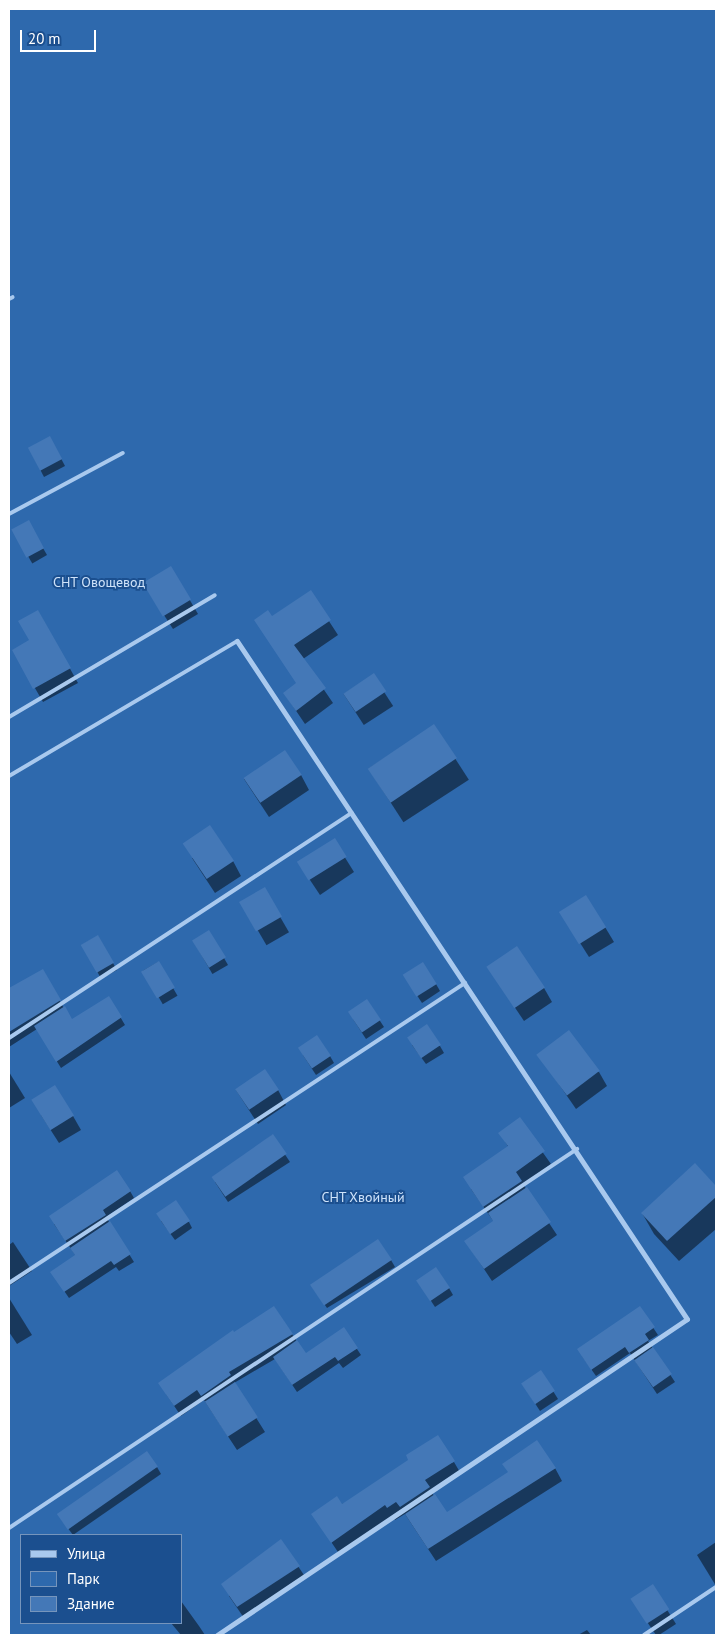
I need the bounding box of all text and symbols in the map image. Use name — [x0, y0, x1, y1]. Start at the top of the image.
scale bar — [22, 20, 99, 52]
text: 20 m — [28, 29, 61, 48]
park label: СНТ Овощевод — [53, 574, 145, 590]
park label: СНТ Хвойный — [321, 1189, 405, 1205]
legend — [20, 1534, 182, 1624]
text: Улица — [67, 1544, 105, 1563]
text: Парк — [67, 1569, 100, 1588]
text: Здание — [67, 1594, 115, 1613]

